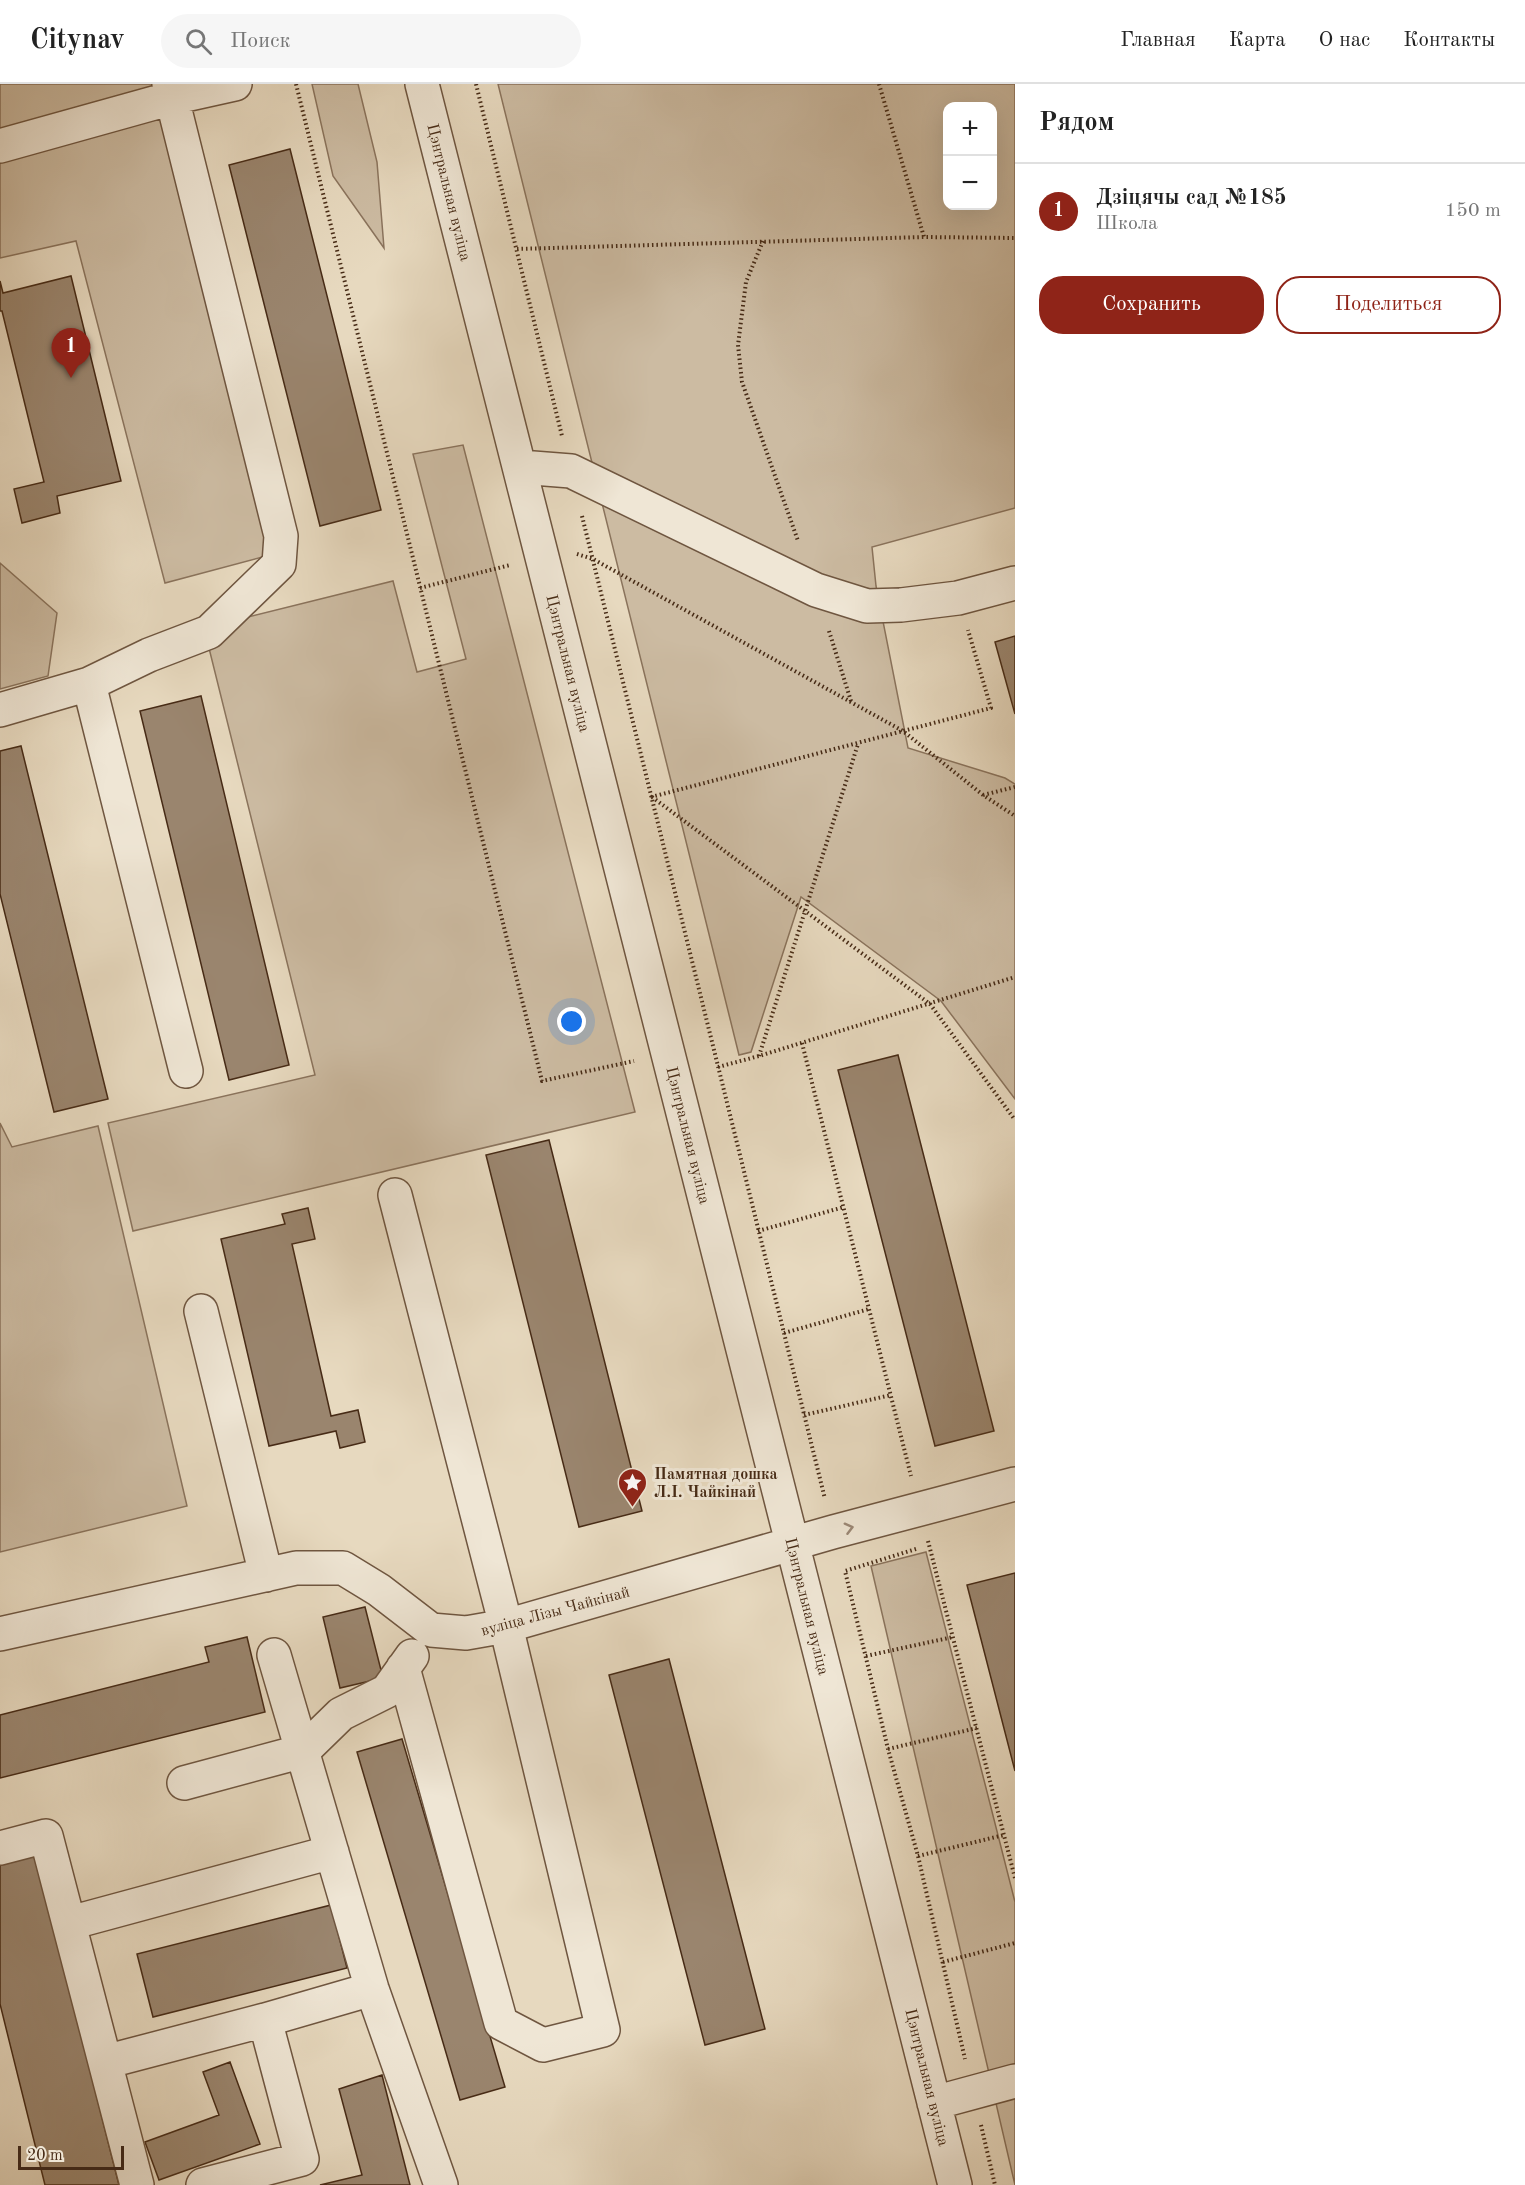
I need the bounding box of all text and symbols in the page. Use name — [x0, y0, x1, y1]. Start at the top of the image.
search box — [161, 14, 581, 68]
icon: search — [182, 25, 215, 58]
text: Citynav — [30, 27, 125, 55]
text: Поиск — [230, 30, 291, 52]
text: Главная — [1120, 30, 1196, 51]
text: Карта — [1229, 30, 1286, 51]
text: О нас — [1319, 30, 1370, 51]
text: Контакты — [1403, 30, 1495, 51]
map controls — [943, 102, 997, 210]
button: + — [943, 102, 997, 156]
text: Рядом — [1039, 110, 1114, 136]
street label: Цэнтральная вуліца — [423, 122, 473, 263]
button: − — [943, 156, 997, 210]
text: Дзіцячы сад №185 — [1096, 187, 1286, 209]
text: 1 — [1053, 201, 1064, 221]
text: 150 m — [1445, 201, 1501, 221]
text: Школа — [1096, 214, 1158, 234]
button: Сохранить — [1039, 276, 1264, 334]
button: Поделиться — [1276, 276, 1501, 334]
pin: 1 — [52, 328, 90, 378]
street label: Цэнтральная вуліца — [542, 593, 592, 734]
your location — [557, 1007, 586, 1036]
street label: Цэнтральная вуліца — [662, 1065, 712, 1206]
place icon: Памятная дошка Л.І. Чайкінай — [617, 1466, 649, 1508]
place label: Памятная дошка Л.І. Чайкінай — [654, 1467, 778, 1501]
one-way arrow — [843, 1523, 854, 1535]
street label: Цэнтральная вуліца — [781, 1536, 831, 1677]
street label: вуліца Лізы Чайкінай — [479, 1584, 632, 1640]
street label: Цэнтральная вуліца — [901, 2007, 951, 2148]
scale bar — [18, 2143, 124, 2170]
text: 20 m — [27, 2148, 63, 2164]

